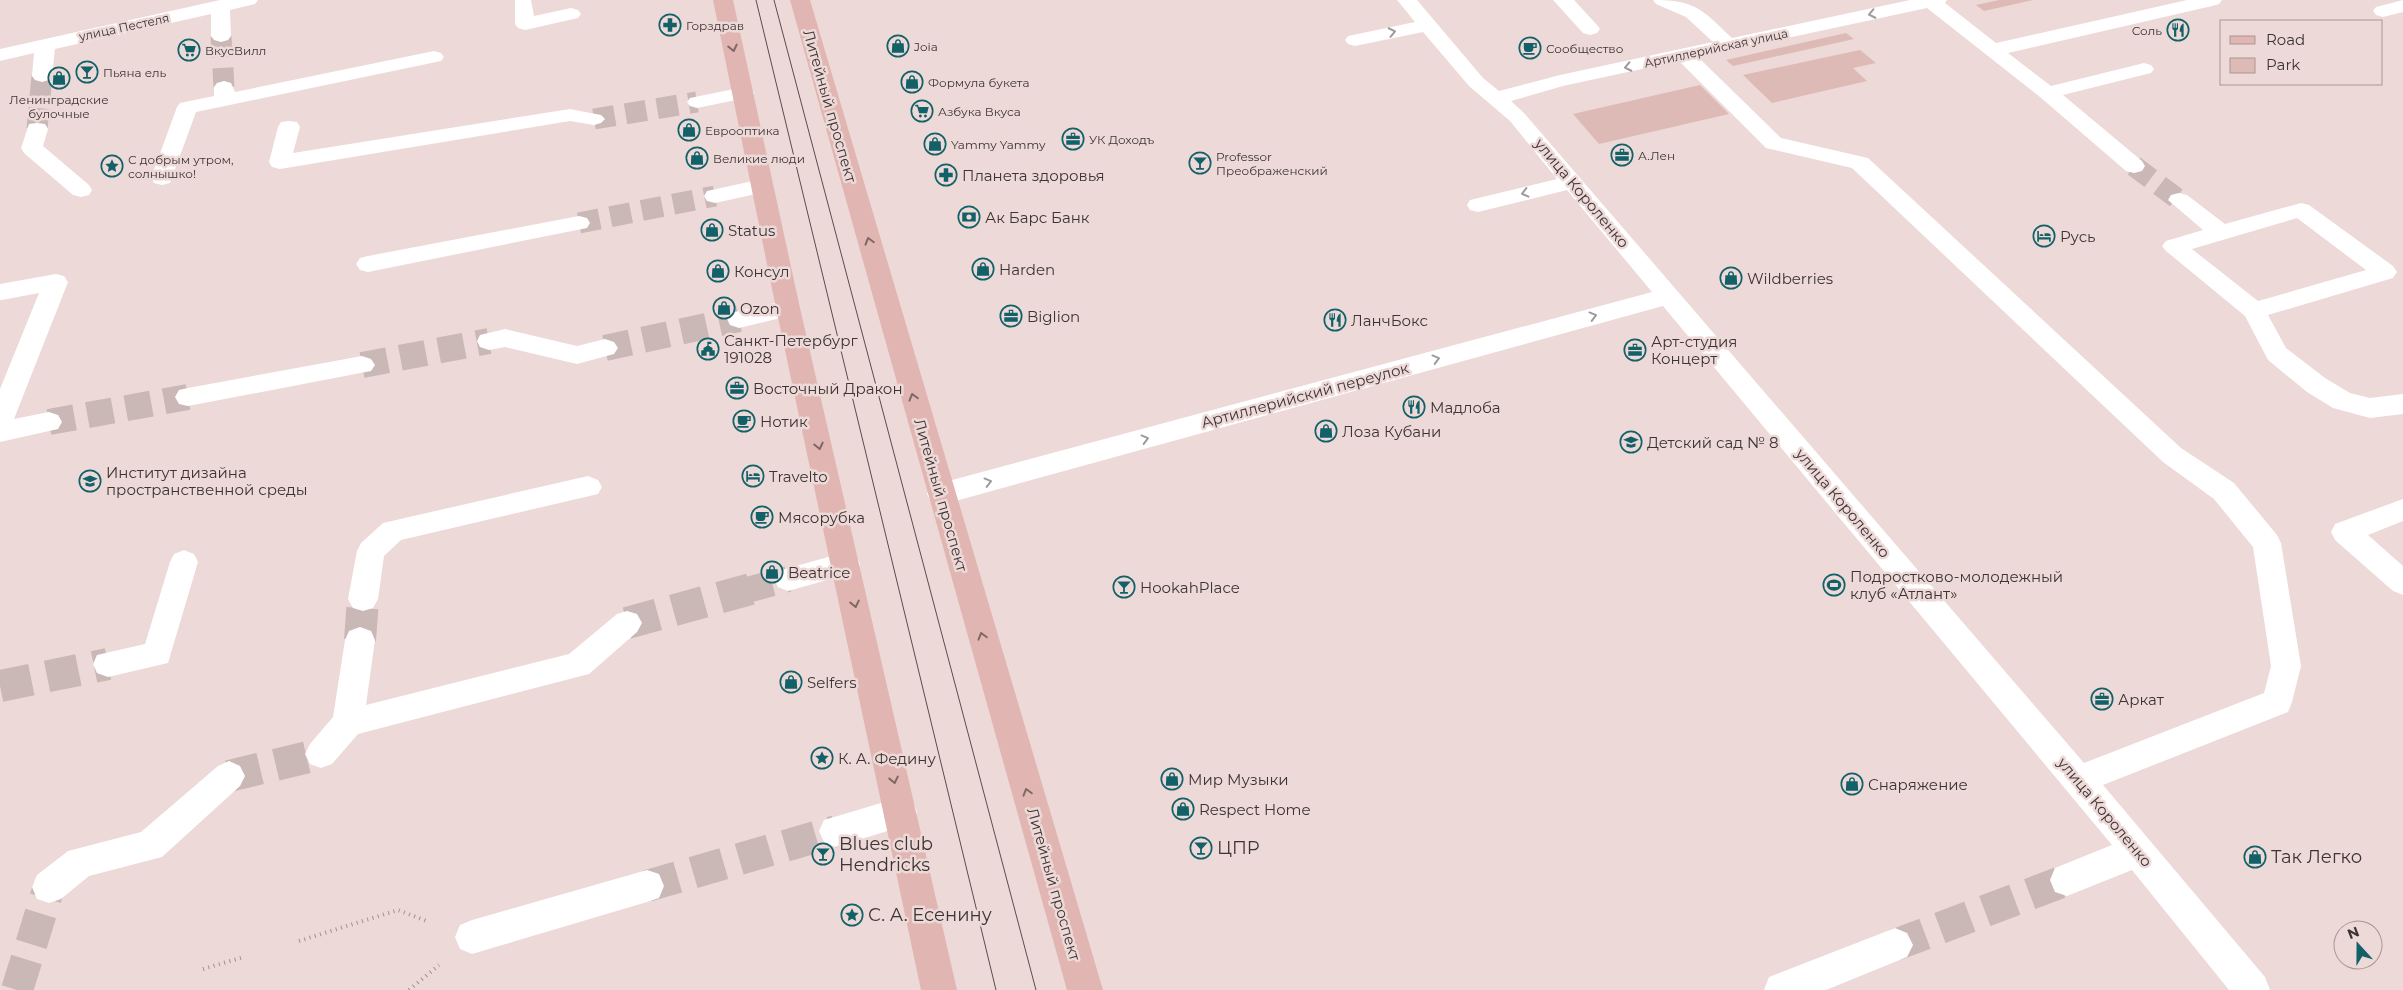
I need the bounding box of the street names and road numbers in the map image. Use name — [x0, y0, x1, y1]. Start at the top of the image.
street label: улица Пестеля — [76, 10, 171, 44]
street label: Артиллерийская улица — [1643, 25, 1789, 71]
street label: Литейный проспект — [799, 27, 861, 185]
street label: улица Короленко — [1530, 134, 1633, 252]
street label: Артиллерийский переулок — [1199, 358, 1411, 432]
street label: Литейный проспект — [910, 416, 972, 574]
street label: улица Короленко — [1791, 444, 1894, 562]
street label: улица Короленко — [2053, 753, 2156, 871]
street label: Литейный проспект — [1023, 805, 1085, 963]

